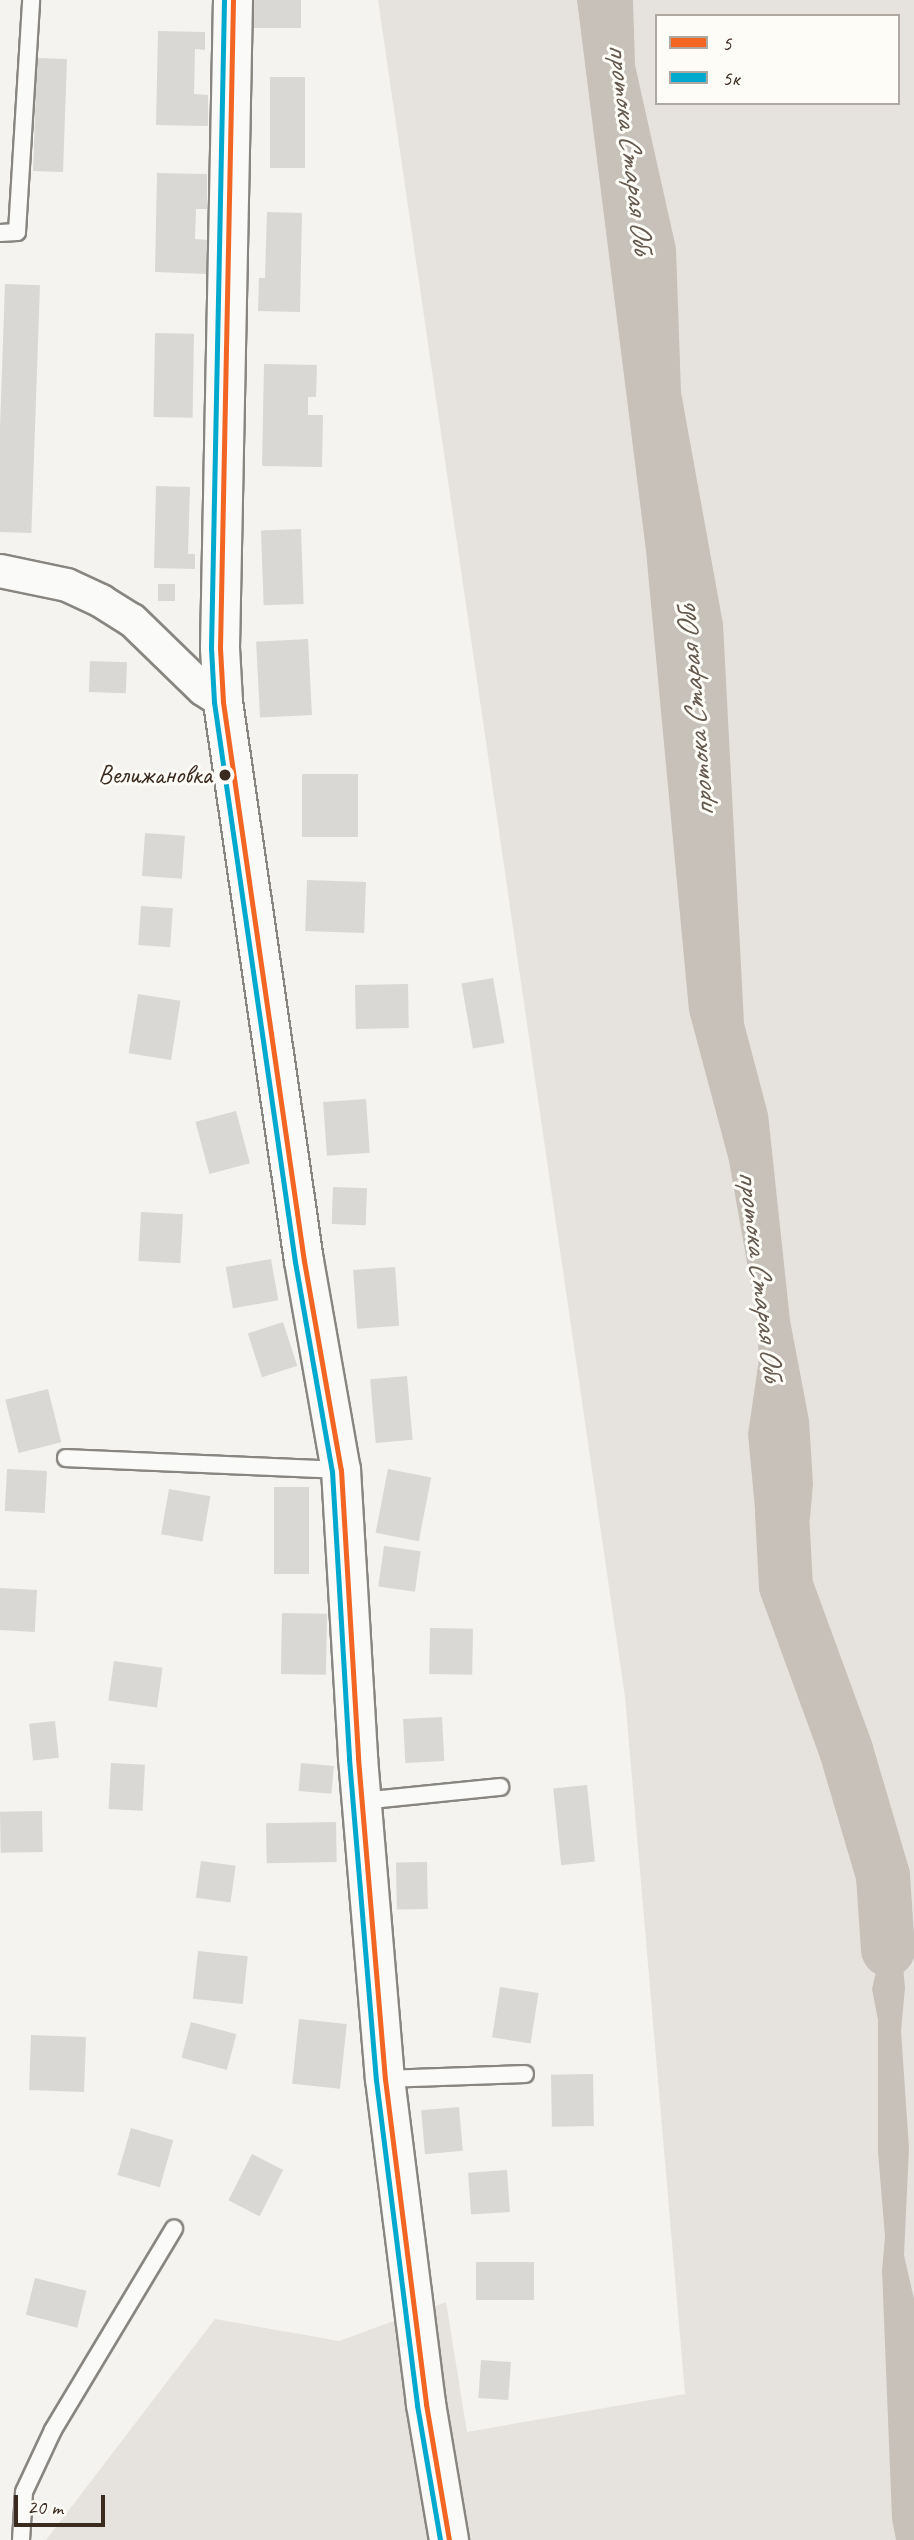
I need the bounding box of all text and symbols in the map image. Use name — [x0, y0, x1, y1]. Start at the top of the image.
legend — [655, 14, 900, 105]
text: 5 — [722, 30, 731, 56]
water label: протока Старая Обь — [600, 42, 662, 254]
text: 5к — [722, 65, 739, 91]
water label: протока Старая Обь — [668, 607, 722, 817]
place label: Велижановка — [98, 759, 212, 791]
marker: Велижановка — [218, 768, 232, 782]
water label: протока Старая Обь — [730, 1169, 792, 1381]
scale bar — [18, 2480, 108, 2524]
text: 20 m — [27, 2494, 63, 2520]

